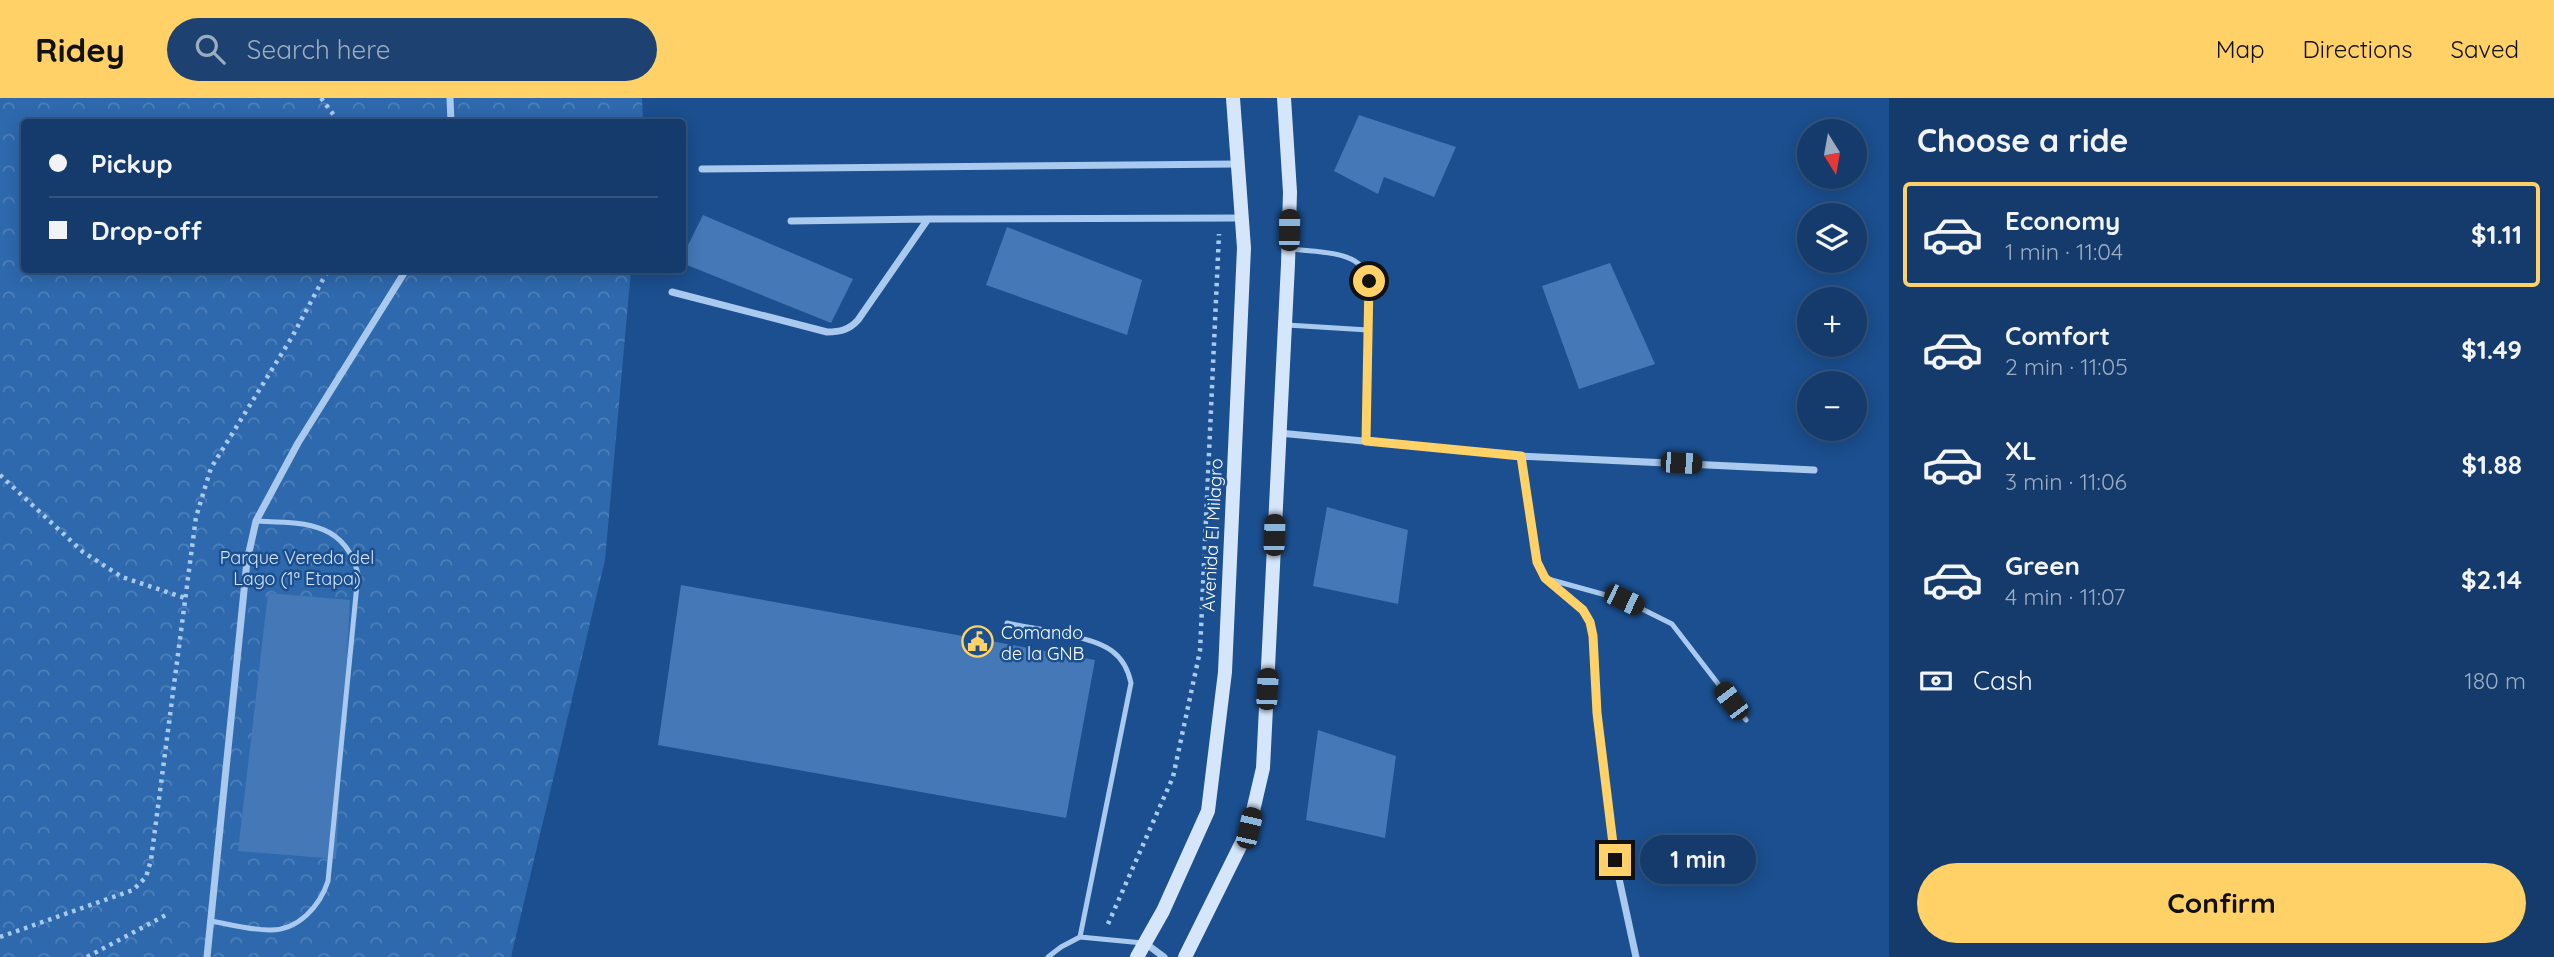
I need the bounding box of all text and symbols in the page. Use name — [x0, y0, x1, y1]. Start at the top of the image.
search box — [167, 18, 657, 81]
text: Ridey — [35, 29, 125, 70]
icon: search — [191, 30, 229, 68]
text: Search here — [247, 33, 390, 66]
text: Map — [2216, 34, 2265, 64]
text: Directions — [2303, 34, 2413, 64]
text: Saved — [2451, 34, 2519, 64]
north arrow — [1797, 119, 1867, 189]
map controls — [1797, 119, 1867, 441]
text: Choose a ride — [1917, 120, 2129, 160]
text: Pickup — [91, 147, 173, 180]
button: layers — [1797, 203, 1867, 273]
icon: car — [1921, 203, 1984, 266]
text: Economy — [2005, 204, 2120, 237]
car — [1279, 209, 1300, 251]
text: Drop-off — [91, 214, 202, 247]
text: $1.11 — [2471, 218, 2522, 251]
text: 1 min · 11:04 — [2005, 237, 2123, 266]
route start — [1353, 265, 1385, 297]
button: + — [1797, 287, 1867, 357]
icon: car — [1921, 318, 1984, 381]
text: Comfort — [2005, 319, 2110, 352]
text: $1.49 — [2461, 333, 2522, 366]
text: 2 min · 11:05 — [2005, 352, 2128, 381]
button: − — [1797, 371, 1867, 441]
icon: car — [1921, 433, 1984, 496]
text: XL — [2005, 434, 2037, 467]
text: $1.88 — [2461, 448, 2522, 481]
car — [1660, 451, 1703, 475]
street label: Avenida El Milagro — [1197, 458, 1227, 612]
text: 3 min · 11:06 — [2005, 467, 2127, 496]
car — [1263, 514, 1286, 556]
park label: Parque Vereda del Lago (1ª Etapa) — [220, 546, 374, 590]
icon: car — [1921, 548, 1984, 611]
text: Green — [2005, 549, 2080, 582]
text: $2.14 — [2461, 563, 2522, 596]
car — [1601, 581, 1648, 619]
text: 4 min · 11:07 — [2005, 582, 2125, 611]
place label: Comando de la GNB — [1001, 621, 1084, 665]
public building icon: Comando de la GNB — [961, 625, 995, 659]
icon: cash — [1917, 662, 1955, 700]
text: Cash — [1973, 664, 2033, 697]
text: 180 m — [2464, 666, 2526, 695]
car — [1256, 667, 1279, 711]
car — [1710, 678, 1753, 724]
car — [1235, 805, 1264, 851]
callout: 1 min — [1640, 836, 1755, 884]
route end — [1599, 844, 1631, 876]
text: 1 min — [1670, 845, 1726, 874]
button: Confirm — [1917, 863, 2526, 943]

